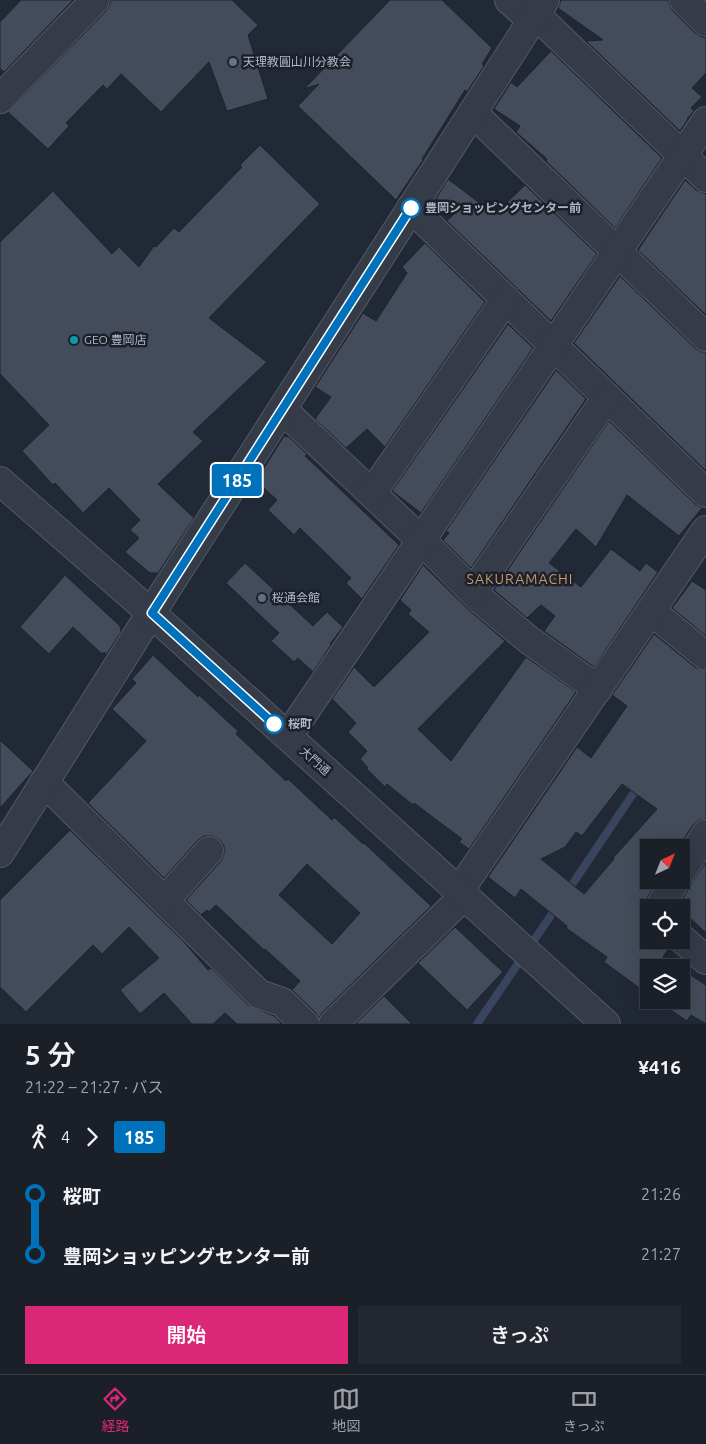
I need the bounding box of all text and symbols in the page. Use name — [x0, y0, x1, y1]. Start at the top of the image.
place label: 天理教圓山川分教会 — [243, 55, 351, 68]
marker: 天理教圓山川分教会 — [227, 56, 239, 68]
marker: 豊岡ショッピングセンター前 — [401, 198, 421, 218]
place label: 豊岡ショッピングセンター前 — [425, 201, 581, 214]
place label: GEO 豊岡店 — [84, 333, 147, 346]
marker: GEO 豊岡店 — [68, 334, 80, 346]
line badge: 185 — [208, 464, 266, 496]
text: 185 — [222, 470, 252, 490]
district label: SAKURAMACHI — [467, 571, 573, 587]
place label: 桜通会館 — [272, 591, 320, 604]
marker: 桜通会館 — [256, 592, 268, 604]
marker: 桜町 — [264, 714, 284, 734]
place label: 桜町 — [288, 717, 312, 730]
street label: 大門通 — [298, 744, 333, 778]
north arrow — [640, 839, 690, 889]
map controls — [640, 839, 690, 1009]
button: locate — [640, 899, 690, 949]
button: layers — [640, 959, 690, 1009]
text: 5 分 — [25, 1039, 75, 1070]
text: ¥416 — [638, 1056, 681, 1078]
text: 21:22 – 21:27 · バス — [25, 1078, 164, 1096]
icon: walk — [25, 1123, 53, 1151]
icon: forward — [78, 1123, 106, 1151]
text: 185 — [124, 1127, 155, 1147]
text: 4 — [61, 1128, 70, 1146]
text: 桜町 — [63, 1185, 101, 1207]
text: 21:26 — [641, 1185, 681, 1203]
text: 豊岡ショッピングセンター前 — [63, 1245, 310, 1267]
text: 21:27 — [641, 1245, 681, 1263]
button: 開始 — [25, 1306, 348, 1364]
button: きっぷ — [358, 1306, 681, 1364]
tab: 経路 — [101, 1385, 129, 1435]
tab: 地図 — [332, 1385, 360, 1435]
tab: きっぷ — [563, 1385, 605, 1435]

